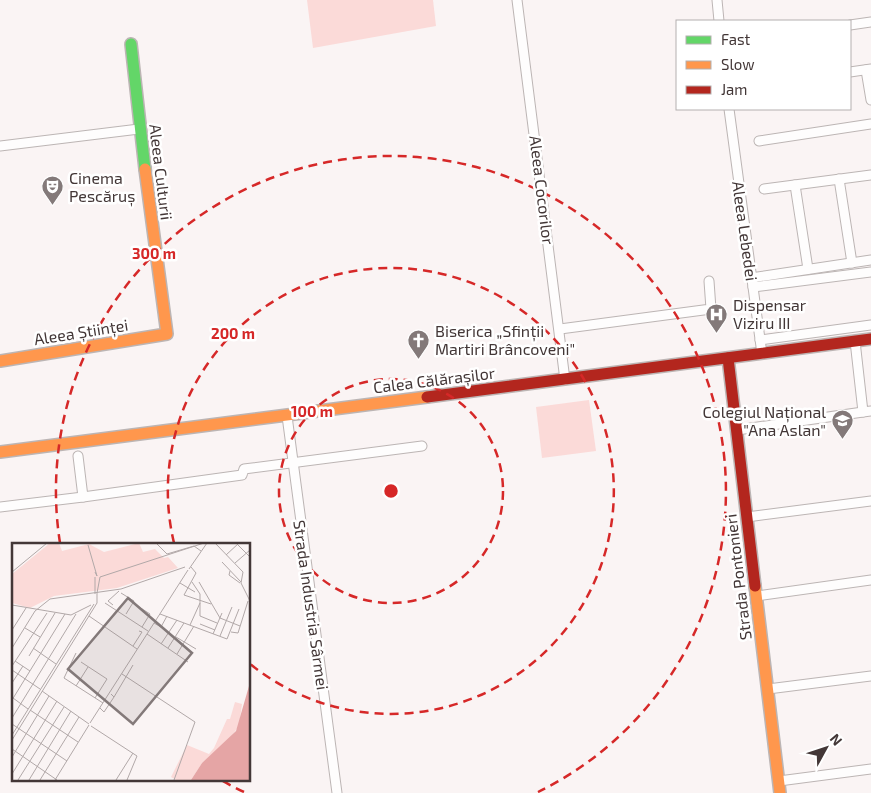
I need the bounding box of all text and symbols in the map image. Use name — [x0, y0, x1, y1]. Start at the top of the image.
legend — [676, 20, 851, 110]
text: Fast — [721, 30, 751, 48]
text: Slow — [721, 55, 755, 73]
text: Jam — [721, 80, 747, 98]
street label: Aleea Culturii — [146, 123, 177, 221]
street label: Aleea Cocorilor — [526, 134, 559, 246]
place label: Cinema Pescăruș — [69, 168, 135, 207]
theatre icon: Cinema Pescăruș — [41, 175, 65, 206]
street label: Aleea Lebedei — [729, 180, 762, 282]
text: 300 m — [132, 244, 176, 262]
place label: Dispensar Viziru III — [733, 295, 807, 332]
hospital icon: Dispensar Viziru III — [705, 302, 729, 333]
street label: Aleea Științei — [32, 315, 130, 350]
place label: Biserica „Sfinții Martiri Brâncoveni" — [435, 321, 575, 358]
text: 200 m — [211, 324, 255, 342]
church icon: Biserica „Sfinții Martiri Brâncoveni" — [407, 328, 431, 359]
street label: Calea Călărașilor — [372, 363, 497, 398]
text: 100 m — [291, 402, 333, 420]
place label: Colegiul Național "Ana Aslan" — [702, 402, 826, 439]
school or university icon: Colegiul Național "Ana Aslan" — [830, 409, 854, 440]
centre of rings — [382, 482, 400, 500]
street label: Strada Pontonieri — [720, 513, 755, 641]
street label: Strada Industria Sârmei — [290, 519, 333, 691]
inset map — [12, 543, 250, 780]
north arrow — [801, 723, 851, 773]
text: N — [827, 730, 846, 749]

